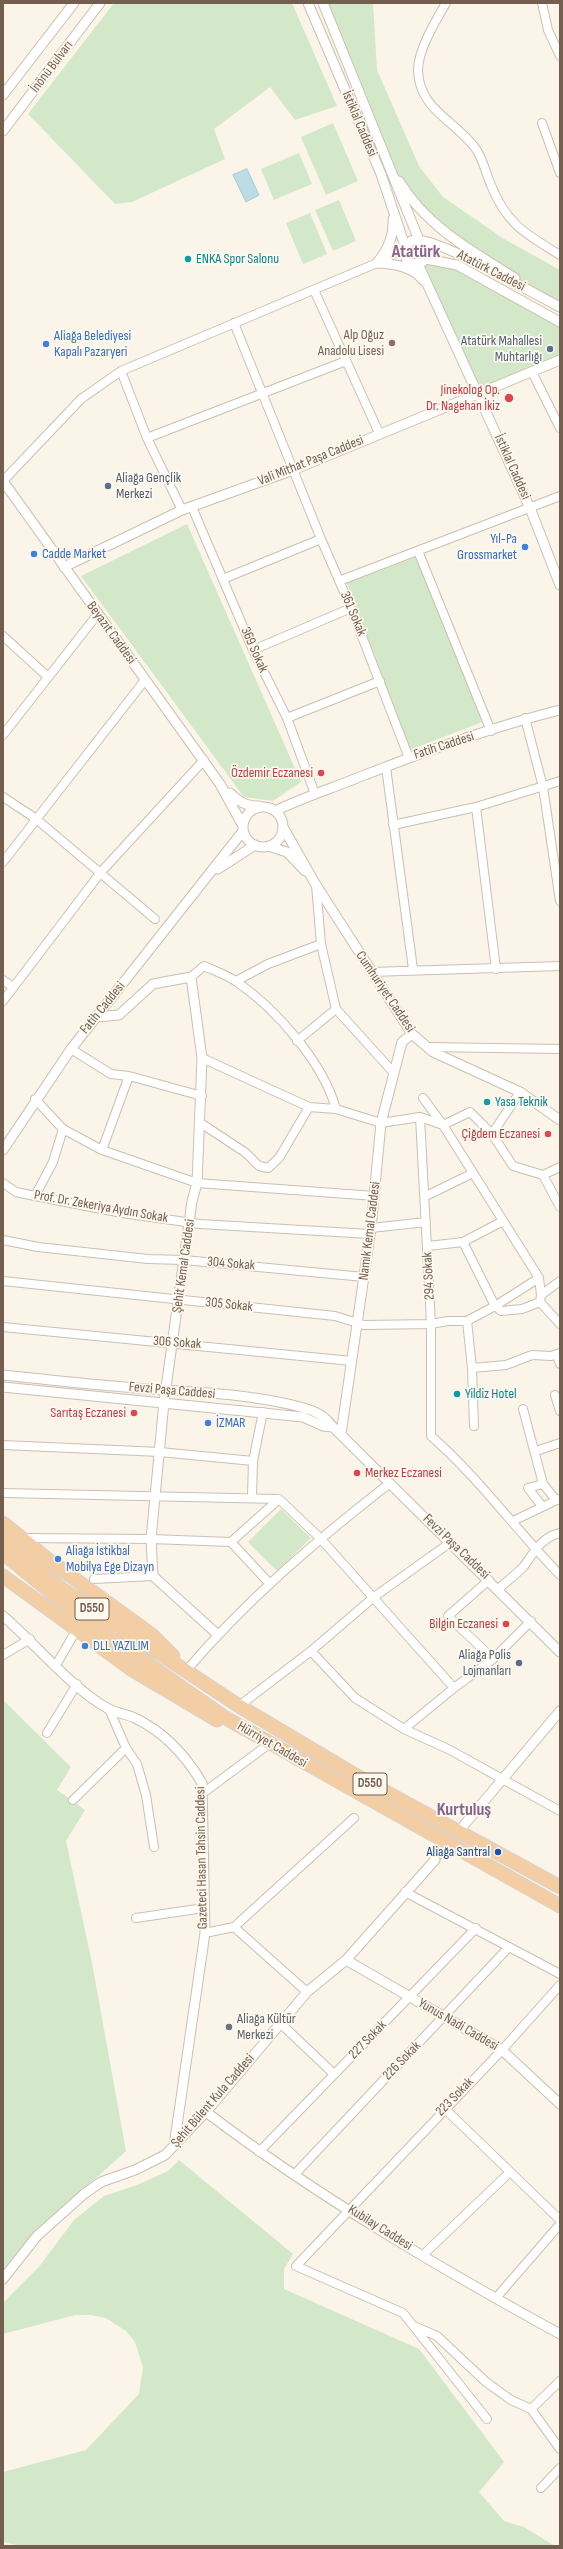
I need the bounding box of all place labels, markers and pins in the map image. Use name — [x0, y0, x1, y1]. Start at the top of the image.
place label: ENKA Spor Salonu — [196, 251, 279, 267]
marker: ENKA Spor Salonu — [183, 254, 193, 264]
place label: Alp Oğuz Anadolu Lisesi — [318, 327, 384, 360]
place label: Aliağa Belediyesi Kapalı Pazaryeri — [54, 328, 131, 360]
place label: Atatürk Mahallesi Muhtarlığı — [461, 333, 542, 366]
marker: Alp Oğuz Anadolu Lisesi — [387, 338, 397, 348]
marker: Aliağa Belediyesi Kapalı Pazaryeri — [41, 339, 51, 349]
marker: Atatürk Mahallesi Muhtarlığı — [545, 344, 555, 354]
place label: Jinekolog Op. Dr. Nagehan İkiz — [426, 382, 500, 414]
marker: Jinekolog Op. Dr. Nagehan İkiz — [503, 392, 515, 404]
place label: Aliağa Gençlik Merkezi — [116, 470, 181, 502]
marker: Aliağa Gençlik Merkezi — [103, 481, 113, 491]
place label: Yıl-Pa Grossmarket — [457, 531, 517, 564]
marker: Yıl-Pa Grossmarket — [520, 542, 530, 552]
place label: Cadde Market — [42, 546, 106, 562]
marker: Cadde Market — [29, 549, 39, 559]
place label: Özdemir Eczanesi — [231, 765, 313, 781]
marker: Özdemir Eczanesi — [316, 768, 326, 778]
place label: Yasa Teknik — [495, 1094, 548, 1110]
marker: Yasa Teknik — [482, 1097, 492, 1107]
place label: Çiğdem Eczanesi — [462, 1126, 540, 1142]
marker: Çiğdem Eczanesi — [543, 1129, 553, 1139]
place label: Yildiz Hotel — [465, 1386, 517, 1402]
marker: Yildiz Hotel — [452, 1389, 462, 1399]
place label: Sarıtaş Eczanesi — [50, 1405, 126, 1421]
marker: Sarıtaş Eczanesi — [129, 1408, 139, 1418]
place label: İZMAR — [216, 1415, 245, 1431]
marker: İZMAR — [203, 1418, 213, 1428]
place label: Merkez Eczanesi — [365, 1465, 442, 1481]
marker: Merkez Eczanesi — [352, 1468, 362, 1478]
place label: Aliağa İstikbal Mobilya Ege Dizayn — [66, 1543, 154, 1576]
marker: Aliağa İstikbal Mobilya Ege Dizayn — [53, 1554, 63, 1564]
place label: Bilgin Eczanesi — [429, 1616, 498, 1632]
marker: Bilgin Eczanesi — [501, 1619, 511, 1629]
place label: DLL YAZILIM — [93, 1638, 149, 1654]
marker: DLL YAZILIM — [80, 1641, 90, 1651]
place label: Aliağa Polis Lojmanları — [459, 1647, 511, 1680]
marker: Aliağa Polis Lojmanları — [514, 1658, 524, 1668]
place label: Aliağa Santral — [426, 1844, 490, 1860]
marker: Aliağa Santral — [493, 1847, 503, 1857]
place label: Aliağa Kültür Merkezi — [237, 2011, 296, 2044]
marker: Aliağa Kültür Merkezi — [224, 2022, 234, 2032]

